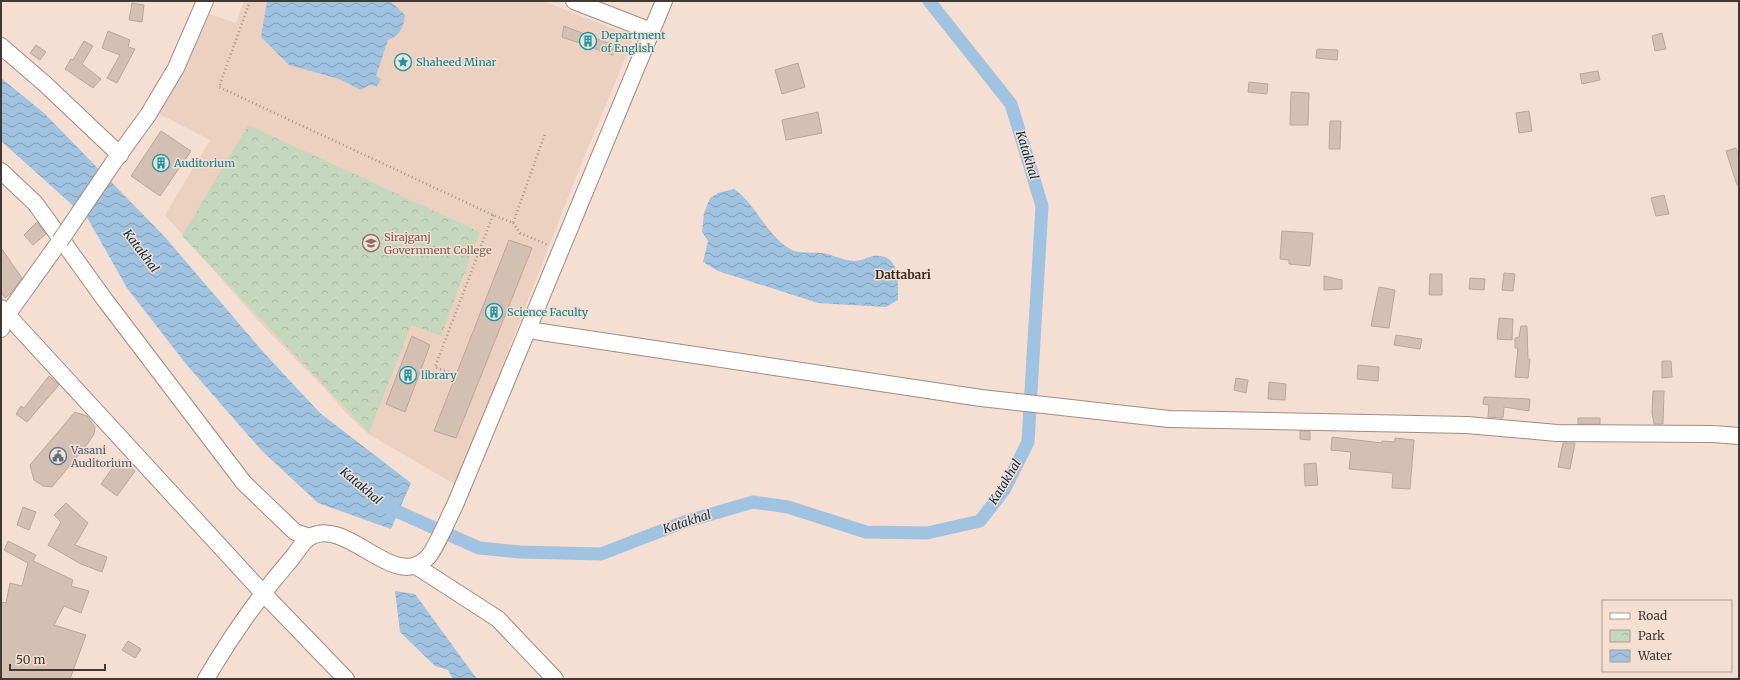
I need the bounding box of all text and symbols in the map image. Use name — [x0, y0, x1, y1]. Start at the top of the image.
place label: Department of English — [601, 28, 666, 55]
building icon: Department of English — [578, 31, 598, 51]
place icon: Shaheed Minar — [393, 52, 413, 72]
place label: Shaheed Minar — [416, 55, 497, 69]
water label: Katakhal — [1013, 128, 1042, 181]
building icon: Auditorium — [151, 153, 171, 173]
place label: Auditorium — [173, 156, 235, 170]
water label: Katakhal — [120, 225, 163, 276]
place label: Sirajganj Government College — [384, 230, 492, 257]
school or university icon: Sirajganj Government College — [361, 233, 381, 253]
district label: Dattabari — [875, 267, 931, 282]
building icon: Science Faculty — [484, 302, 504, 322]
place label: Science Faculty — [507, 305, 589, 319]
building icon: library — [398, 365, 418, 385]
place label: library — [421, 368, 457, 382]
place label: Vasani Auditorium — [70, 443, 132, 470]
public building icon: Vasani Auditorium — [48, 446, 68, 466]
water label: Katakhal — [985, 456, 1024, 508]
water label: Katakhal — [337, 463, 386, 508]
water label: Katakhal — [660, 507, 713, 537]
legend — [1602, 600, 1732, 672]
text: Road — [1638, 608, 1667, 623]
text: Park — [1638, 628, 1665, 643]
scale bar — [10, 646, 105, 672]
text: Water — [1637, 648, 1673, 663]
text: 50 m — [16, 652, 45, 667]

